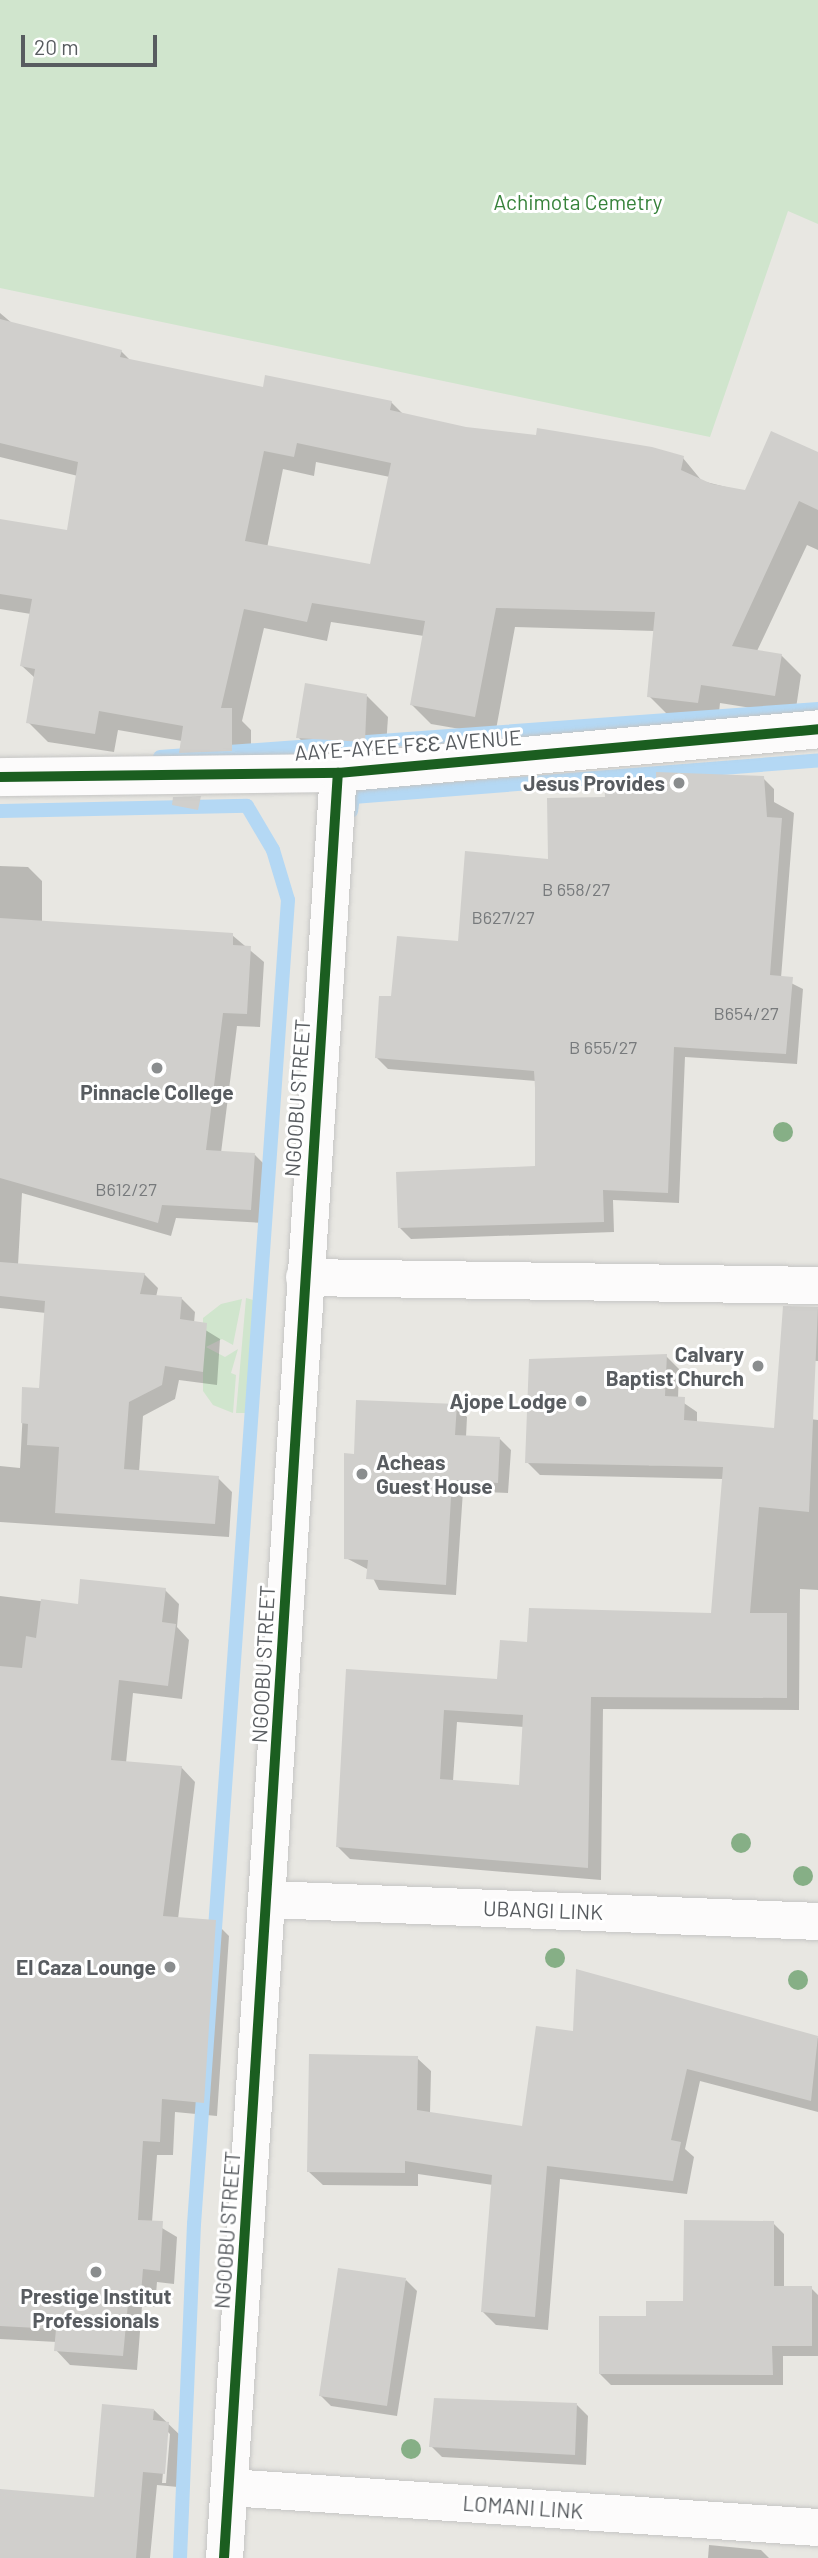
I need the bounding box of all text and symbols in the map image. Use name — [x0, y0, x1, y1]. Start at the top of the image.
scale bar — [24, 21, 161, 65]
text: 20 m — [34, 34, 79, 59]
park label: Achimota Cemetry — [494, 189, 662, 215]
street label: AAYE-AYEE FƐƐ AVENUE — [294, 724, 522, 766]
place label: Jesus Provides — [523, 770, 665, 796]
marker: Jesus Provides — [671, 775, 687, 791]
house number: B 658/27 — [542, 878, 610, 900]
house number: B627/27 — [471, 906, 535, 928]
house number: B654/27 — [713, 1002, 779, 1024]
street label: NGOOBU STREET — [279, 1018, 315, 1178]
house number: B 655/27 — [569, 1036, 637, 1058]
marker: Pinnacle College — [149, 1060, 165, 1076]
place label: Pinnacle College — [80, 1079, 234, 1105]
house number: B612/27 — [95, 1178, 157, 1200]
place label: Calvary Baptist Church — [606, 1341, 744, 1391]
marker: Calvary Baptist Church — [750, 1358, 766, 1374]
place label: Ajope Lodge — [450, 1388, 567, 1414]
marker: Ajope Lodge — [573, 1393, 589, 1409]
place label: Acheas Guest House — [376, 1449, 493, 1499]
marker: Acheas Guest House — [354, 1466, 370, 1482]
street label: NGOOBU STREET — [246, 1584, 280, 1744]
street label: UBANGI LINK — [483, 1895, 603, 1925]
place label: El Caza Lounge — [16, 1954, 156, 1980]
marker: El Caza Lounge — [162, 1959, 178, 1975]
street label: NGOOBU STREET — [209, 2150, 245, 2310]
marker: Prestige Institut Professionals — [88, 2264, 104, 2280]
place label: Prestige Institut Professionals — [20, 2283, 172, 2333]
street label: LOMANI LINK — [462, 2490, 584, 2524]

